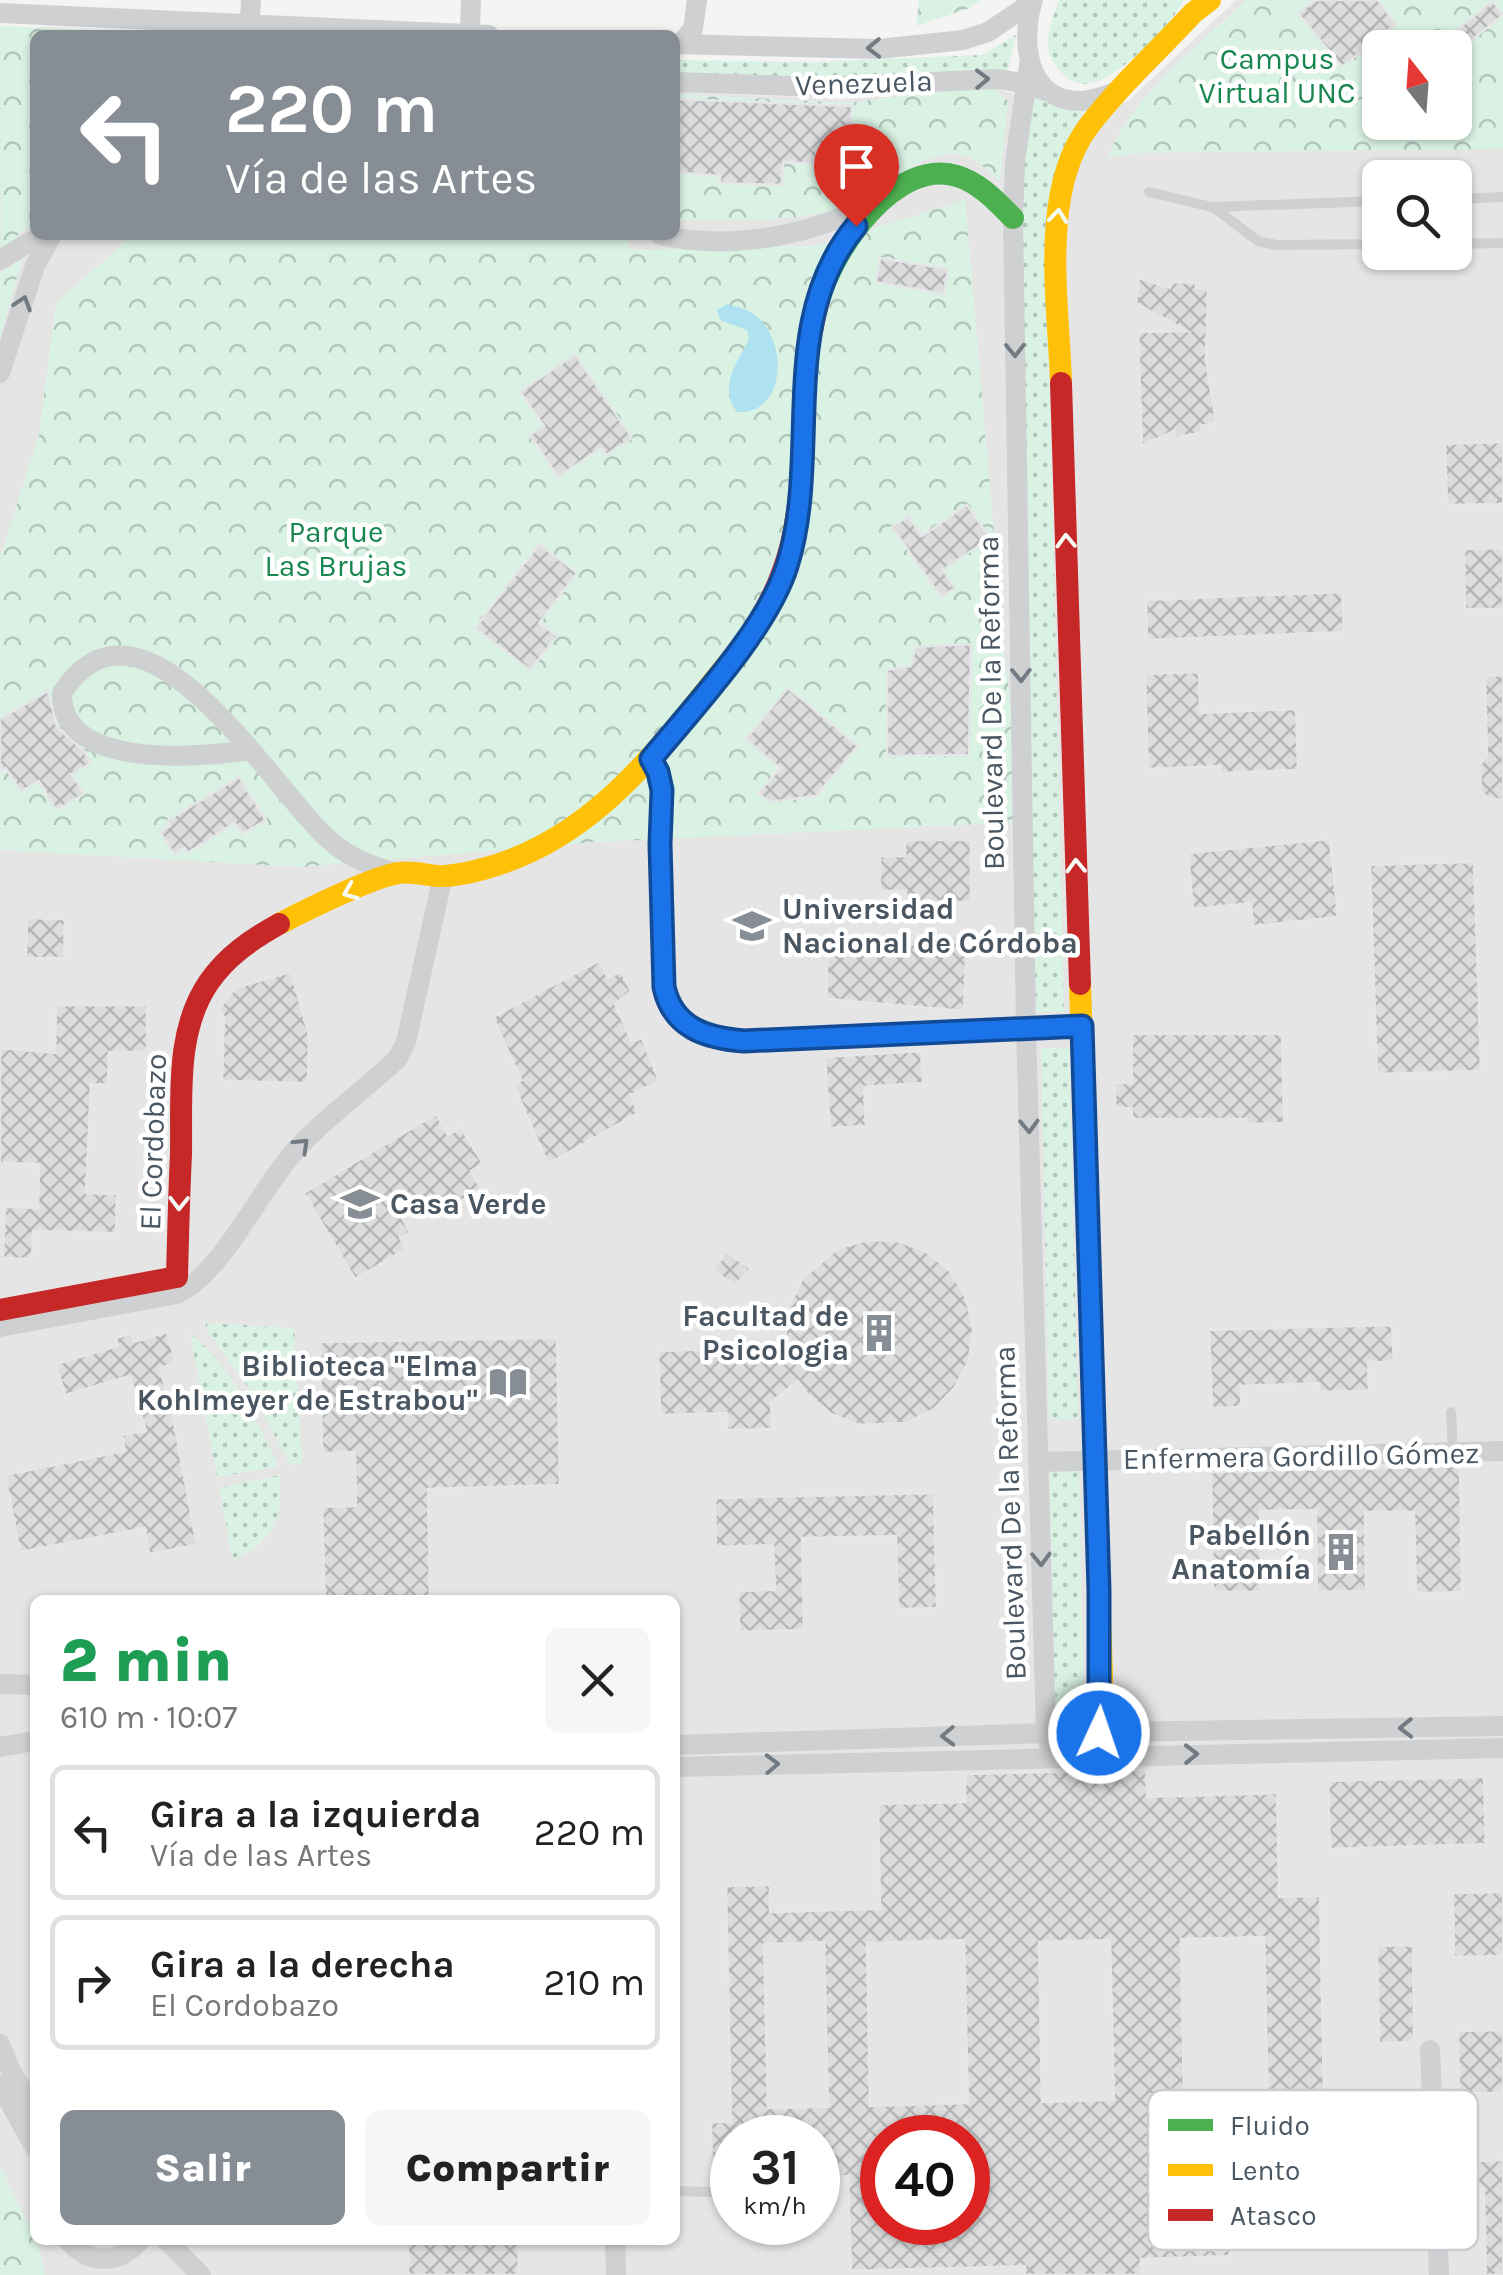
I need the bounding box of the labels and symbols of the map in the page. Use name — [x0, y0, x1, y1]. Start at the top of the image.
north arrow — [1362, 30, 1472, 140]
one-way arrow — [865, 37, 880, 59]
park label: Campus Virtual UNC — [1199, 41, 1355, 111]
street label: Venezuela — [795, 63, 933, 103]
one-way arrow — [975, 69, 991, 90]
pin — [814, 124, 899, 227]
one-way arrow — [1046, 208, 1068, 224]
one-way arrow — [11, 295, 31, 312]
one-way arrow — [1005, 343, 1026, 359]
park label: Parque Las Brujas — [265, 514, 407, 584]
one-way arrow — [1055, 533, 1076, 549]
street label: Boulevard De la Reforma — [970, 535, 1012, 871]
one-way arrow — [1011, 668, 1032, 684]
one-way arrow — [1066, 857, 1087, 873]
one-way arrow — [342, 881, 360, 901]
place label: Universidad Nacional de Córdoba — [782, 891, 1078, 961]
school or university icon: Universidad Nacional de Córdoba — [731, 905, 773, 947]
street label: El Cordobazo — [132, 1053, 174, 1231]
one-way arrow — [1018, 1118, 1039, 1134]
one-way arrow — [291, 1138, 309, 1156]
school or university icon: Casa Verde — [339, 1183, 381, 1225]
place label: Casa Verde — [390, 1186, 546, 1222]
one-way arrow — [169, 1195, 190, 1211]
place label: Facultad de Psicologia — [682, 1298, 849, 1368]
building icon: Facultad de Psicologia — [858, 1312, 900, 1354]
street label: Boulevard De la Reforma — [986, 1345, 1034, 1681]
place label: Biblioteca "Elma Kohlmeyer de Estrabou" — [137, 1348, 478, 1418]
library icon: Biblioteca "Elma Kohlmeyer de Estrabou" — [487, 1362, 529, 1404]
street label: Enfermera Gordillo Gómez — [1122, 1435, 1480, 1477]
place label: Pabellón Anatomía — [1171, 1517, 1311, 1587]
building icon: Pabellón Anatomía — [1320, 1531, 1362, 1573]
one-way arrow — [1031, 1552, 1052, 1568]
position arrow — [1047, 1681, 1151, 1785]
one-way arrow — [1397, 1717, 1412, 1739]
one-way arrow — [940, 1726, 956, 1747]
one-way arrow — [1184, 1743, 1199, 1765]
one-way arrow — [765, 1754, 781, 1775]
legend — [1148, 2090, 1478, 2250]
text: Fluido — [1230, 2109, 1310, 2142]
speed limit sign: 40 — [860, 2115, 990, 2245]
text: Lento — [1230, 2154, 1300, 2187]
text: Atasco — [1230, 2199, 1317, 2232]

